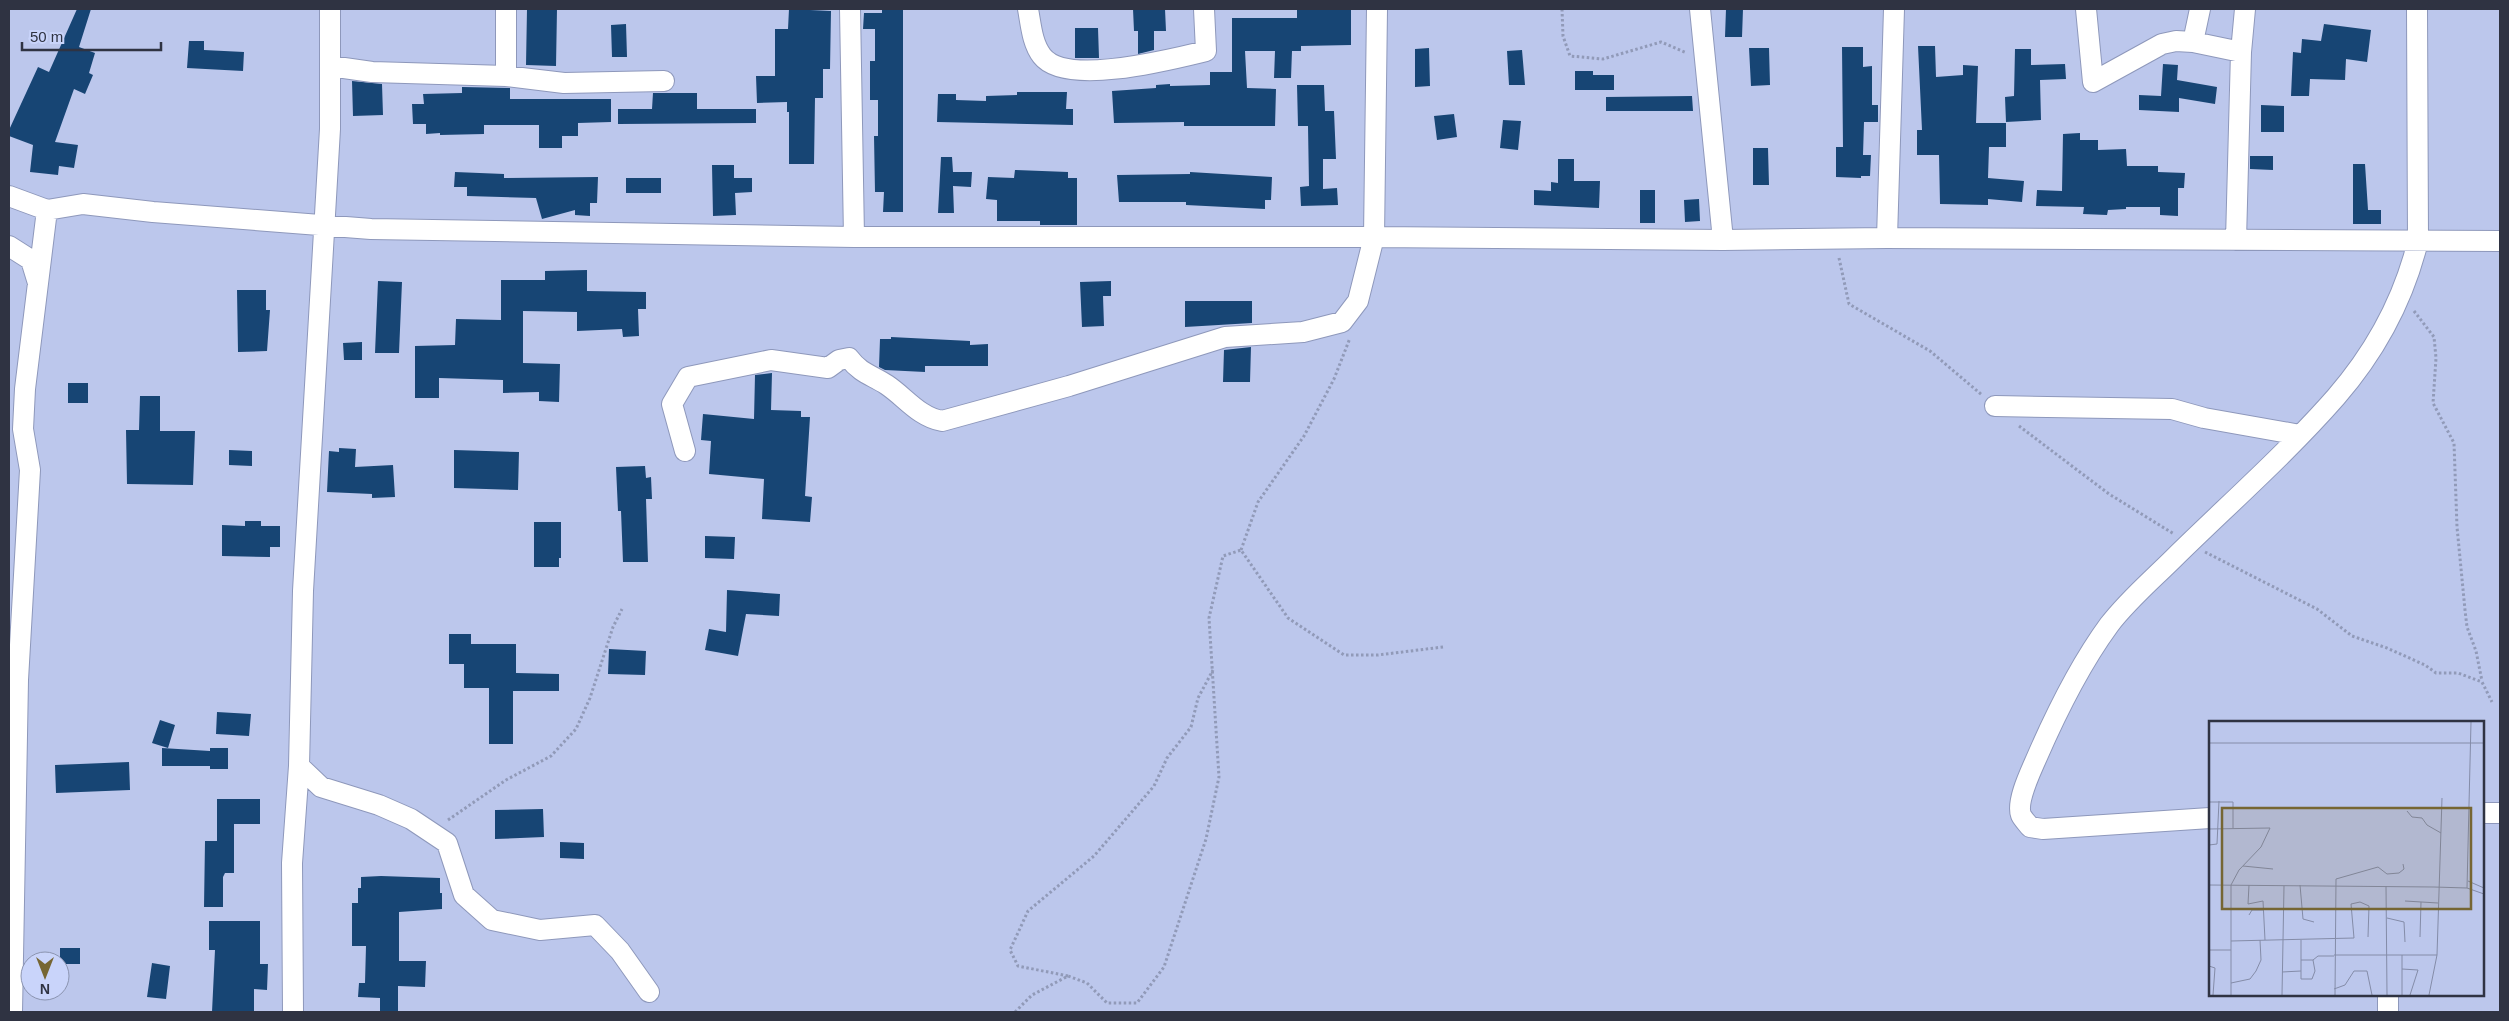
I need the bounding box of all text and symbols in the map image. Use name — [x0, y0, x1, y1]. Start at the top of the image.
scale bar — [22, 20, 161, 52]
text: 50 m — [30, 28, 63, 45]
inset map — [2209, 721, 2484, 996]
north arrow — [20, 951, 70, 1001]
text: N — [40, 981, 50, 997]

